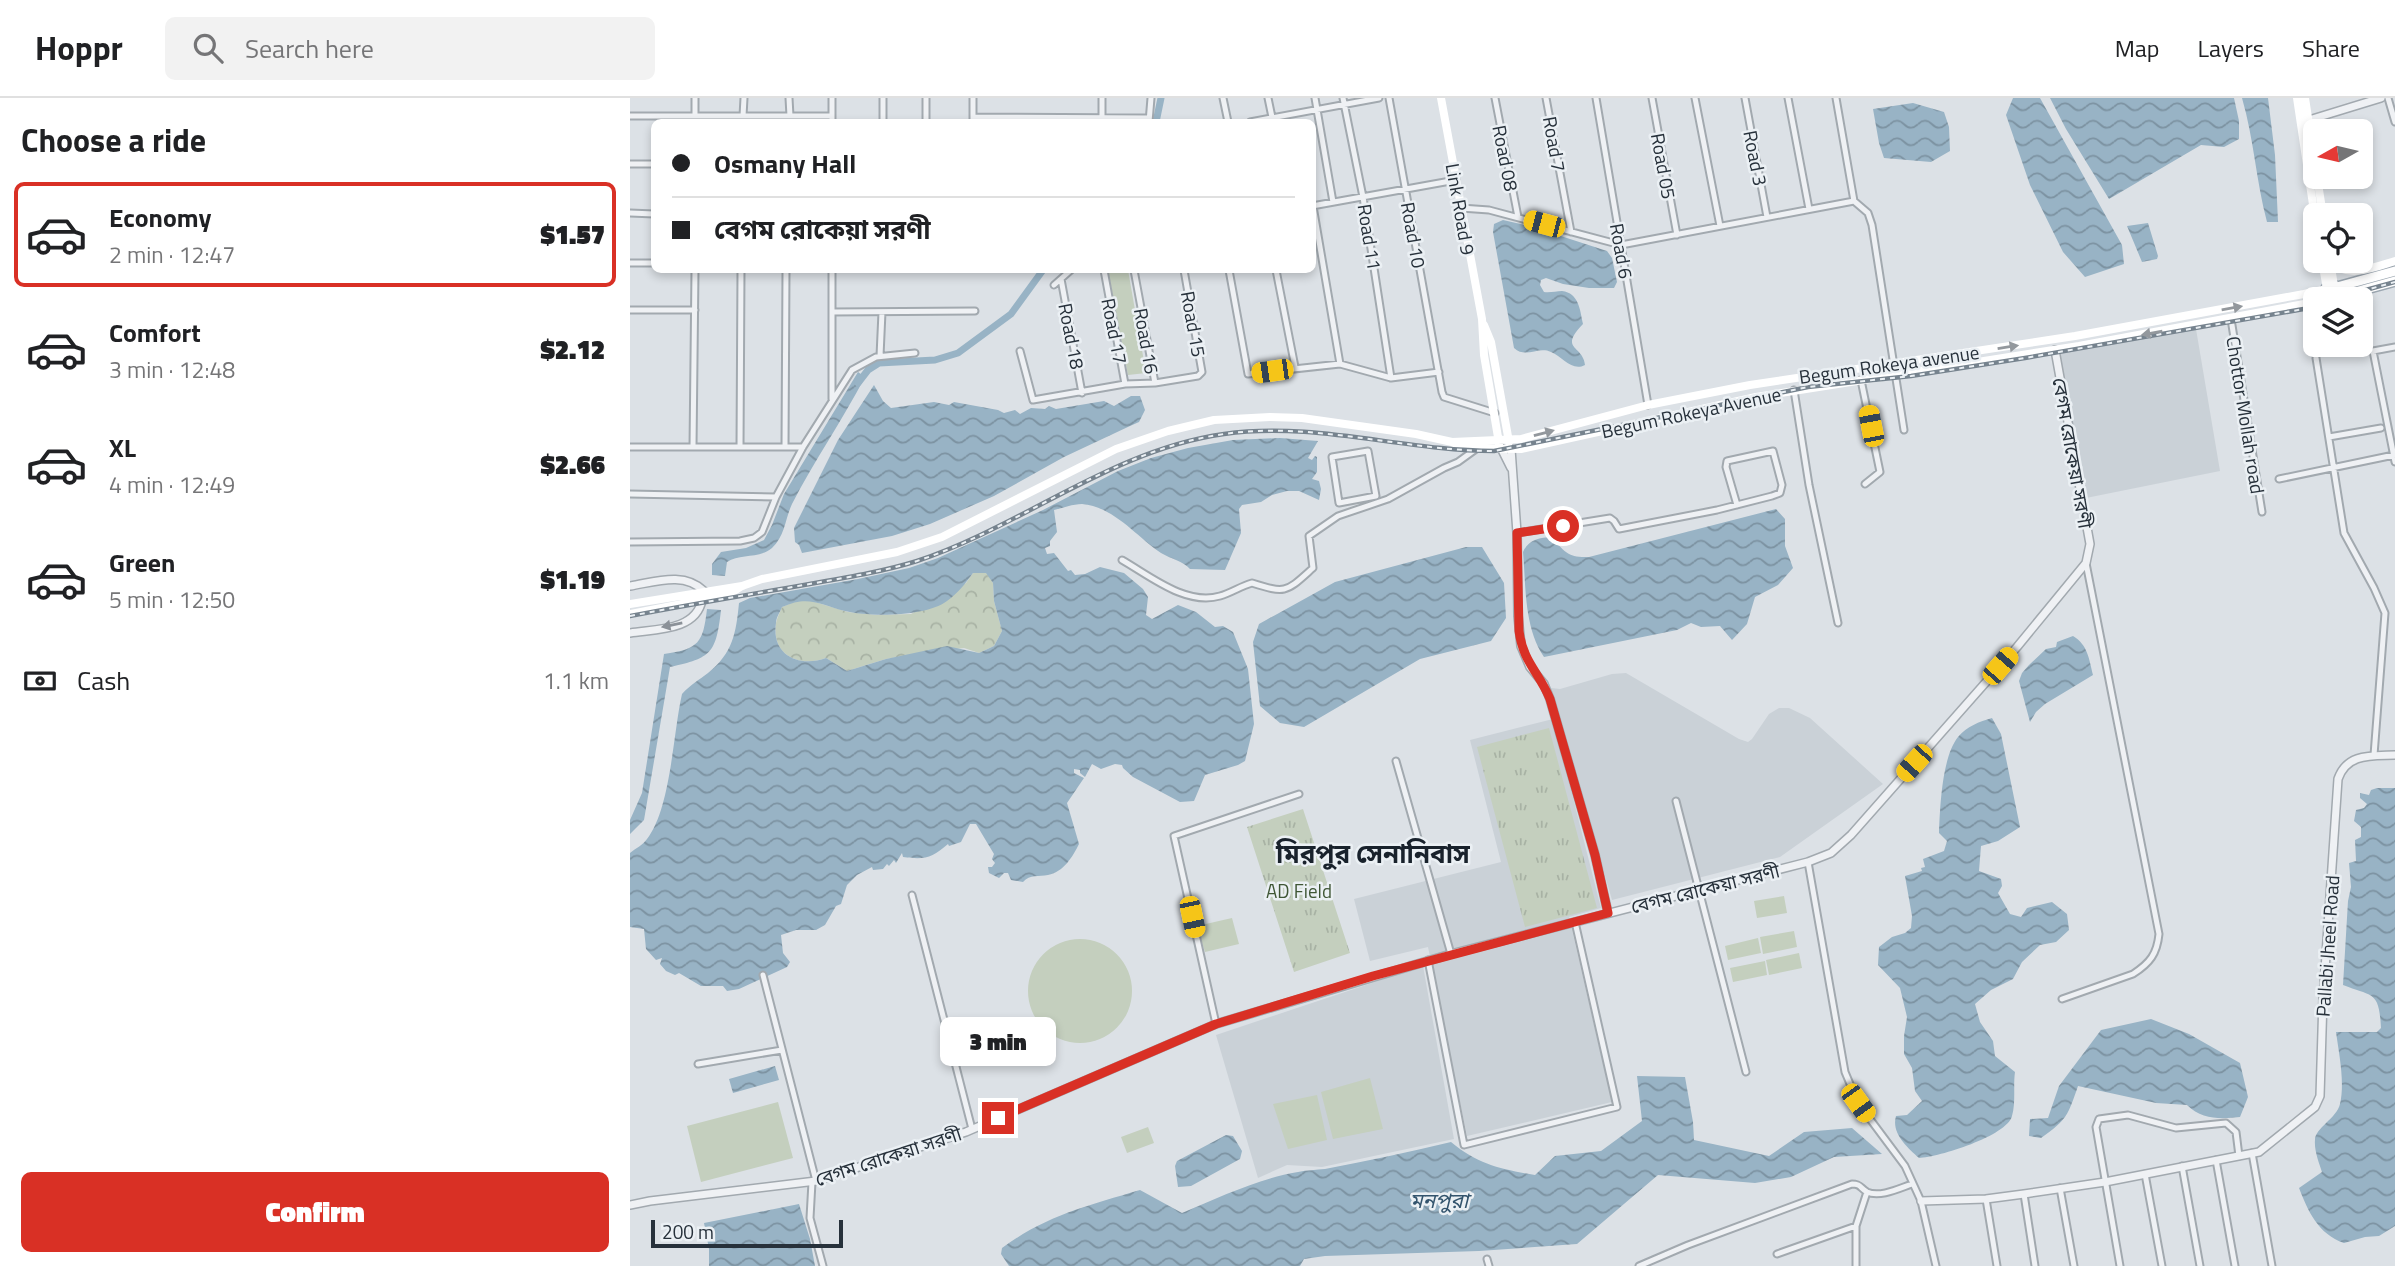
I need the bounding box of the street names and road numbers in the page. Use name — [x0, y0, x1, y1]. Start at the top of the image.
street label: Road 7 — [1536, 114, 1574, 174]
street label: Road 08 — [1485, 123, 1527, 194]
street label: Road 3 — [1736, 128, 1776, 188]
street label: Road 05 — [1644, 131, 1684, 201]
street label: Link Road 9 — [1439, 161, 1483, 257]
street label: Road 10 — [1394, 200, 1434, 270]
street label: Road 11 — [1350, 202, 1390, 272]
street label: Road 6 — [1603, 221, 1641, 281]
street label: Road 15 — [1174, 289, 1214, 359]
street label: Road 17 — [1094, 296, 1136, 366]
street label: Road 18 — [1051, 301, 1093, 372]
street label: Road 16 — [1127, 306, 1167, 376]
street label: Chottor Mollah road — [2219, 334, 2273, 496]
street label: Begum Rokeya avenue — [1797, 337, 1981, 391]
street label: বেগম রোকেয়া সরণী — [2045, 375, 2101, 532]
street label: Begum Rokeya Avenue — [1598, 379, 1784, 445]
street label: বেগম রোকেয়া সরণী — [1627, 855, 1784, 921]
street label: Pallabi Jheel Road — [2308, 874, 2346, 1018]
street label: বেগম রোকেয়া সরণী — [811, 1118, 966, 1193]

